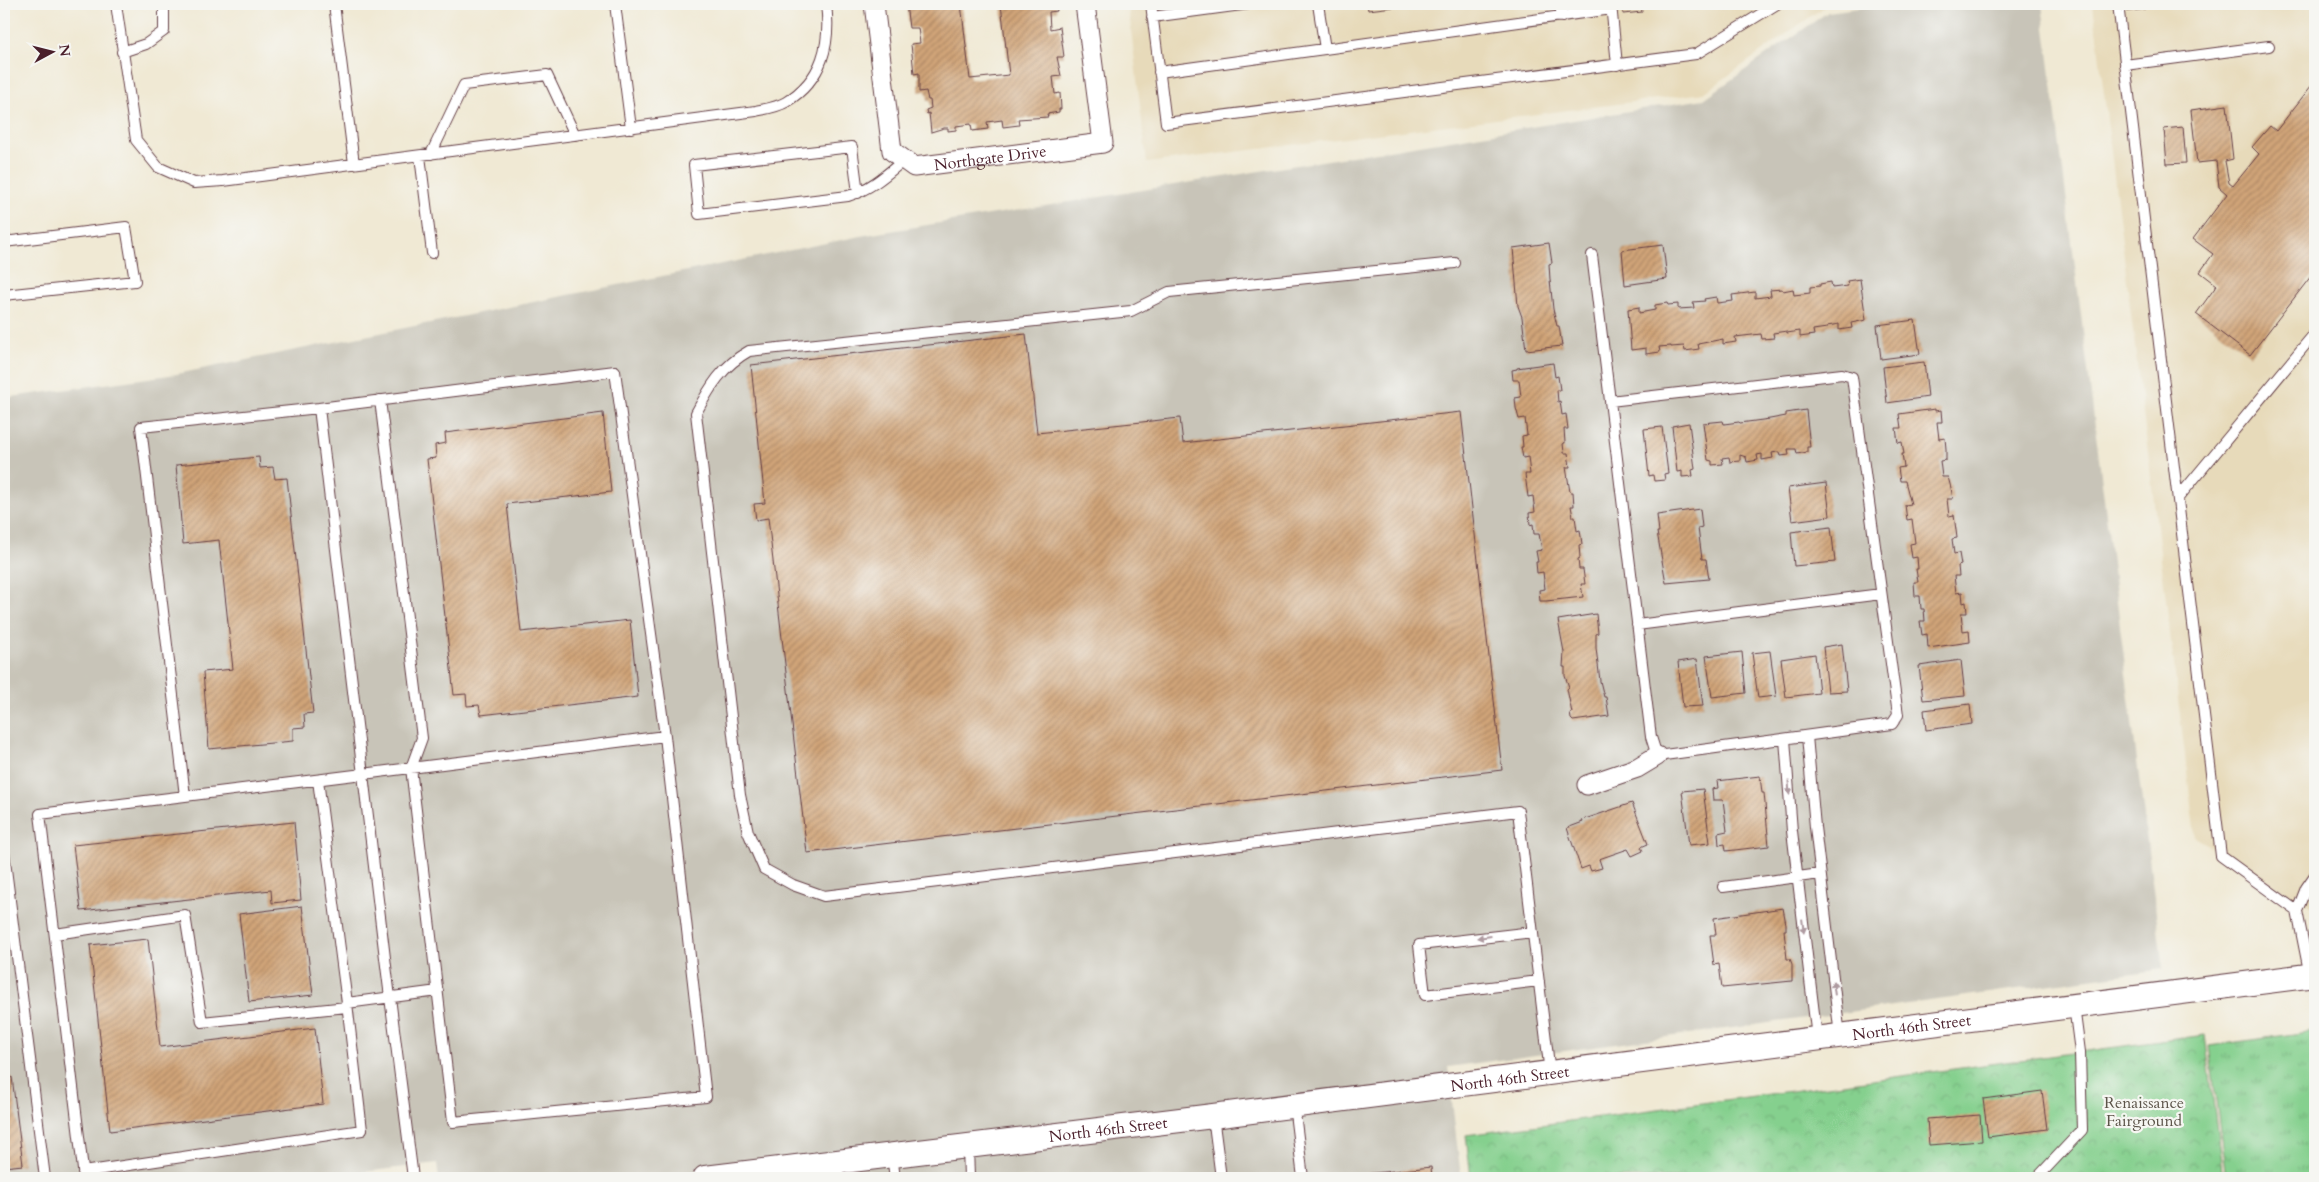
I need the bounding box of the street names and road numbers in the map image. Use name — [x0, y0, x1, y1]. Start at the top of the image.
street label: Northgate Drive — [933, 140, 1048, 176]
street label: North 46th Street — [1851, 1009, 1972, 1046]
street label: North 46th Street — [1449, 1061, 1571, 1098]
street label: North 46th Street — [1048, 1112, 1169, 1148]

